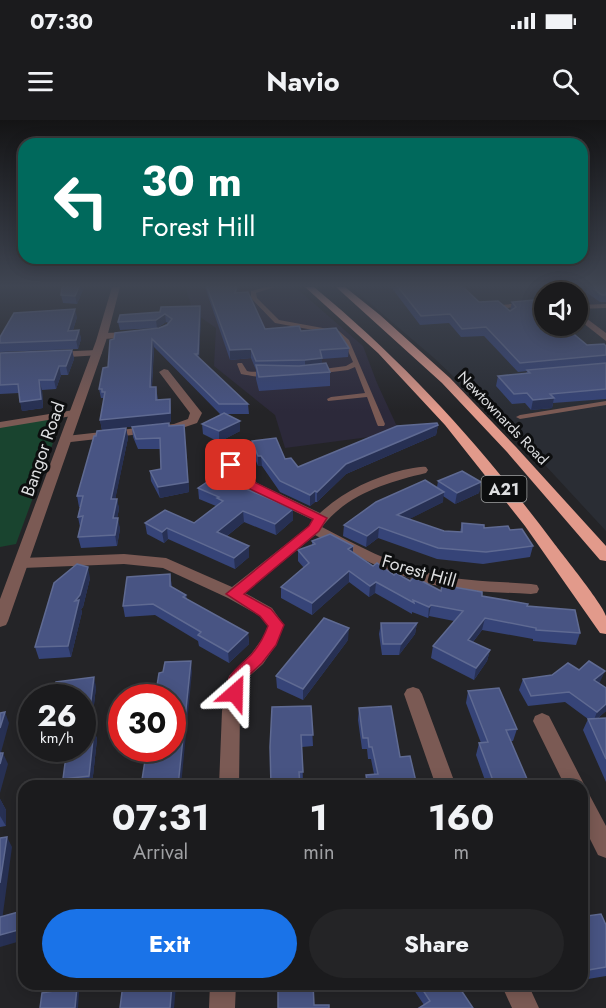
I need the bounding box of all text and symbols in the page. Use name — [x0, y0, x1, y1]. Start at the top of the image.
text: 07:30 — [30, 5, 93, 37]
text: Navio — [266, 62, 340, 101]
icon: menu — [24, 65, 57, 98]
icon: search — [549, 65, 582, 98]
text: 30 m — [141, 151, 242, 212]
icon: left — [42, 162, 120, 240]
text: Forest Hill — [141, 207, 255, 246]
map controls — [534, 282, 588, 336]
button: sound — [534, 282, 588, 336]
street label: Newtownards Road — [452, 366, 554, 470]
street label: Bangor Road — [15, 398, 71, 500]
pin — [205, 439, 256, 490]
icon: arrive — [214, 448, 247, 481]
road number: A21 — [482, 476, 526, 502]
street label: Forest Hill — [379, 548, 459, 594]
position arrow — [203, 661, 267, 725]
speed limit sign: 30 — [108, 684, 186, 762]
text: 26 — [37, 694, 77, 737]
text: km/h — [40, 727, 74, 749]
text: 07:31 — [112, 791, 209, 843]
text: 1 — [310, 791, 328, 843]
text: 160 — [428, 791, 494, 843]
text: Arrival — [133, 838, 188, 867]
text: min — [303, 838, 334, 867]
text: m — [453, 838, 469, 867]
button: Exit — [42, 909, 297, 978]
button: Share — [309, 909, 564, 978]

